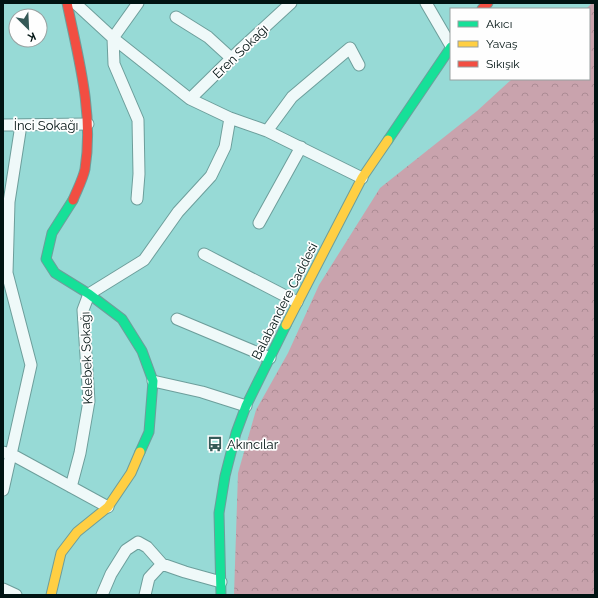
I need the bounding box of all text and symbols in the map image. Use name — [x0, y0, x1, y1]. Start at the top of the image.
north arrow — [8, 8, 48, 48]
legend — [450, 8, 590, 80]
text: Akıcı — [486, 17, 512, 31]
street label: Eren Sokağı — [210, 21, 271, 81]
text: K — [25, 29, 38, 44]
text: Yavaş — [486, 37, 518, 51]
text: Sıkışık — [486, 57, 520, 71]
street label: İnci Sokağı — [14, 117, 78, 133]
street label: Balabandere Caddesi — [248, 240, 320, 362]
street label: Kelebek Sokağı — [77, 311, 96, 405]
bus stop icon: Akıncılar — [206, 435, 224, 453]
place label: Akıncılar — [227, 437, 279, 452]

